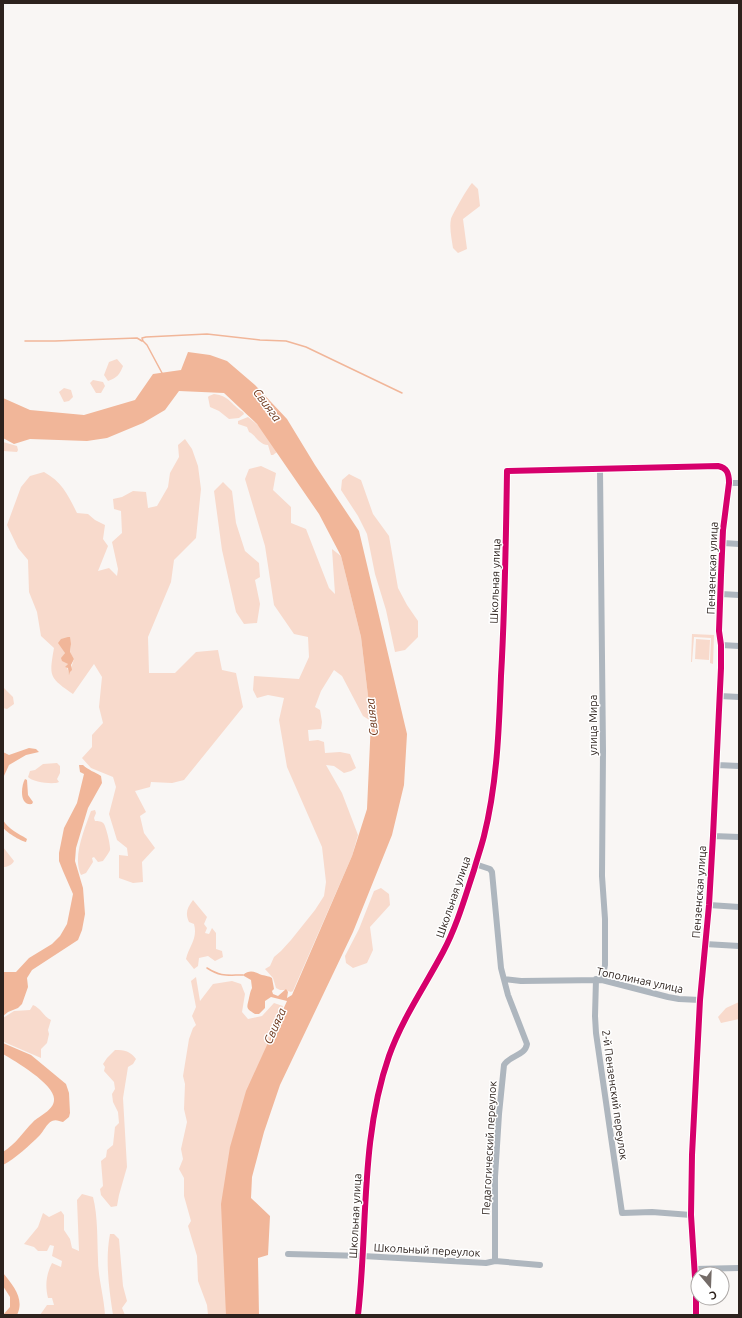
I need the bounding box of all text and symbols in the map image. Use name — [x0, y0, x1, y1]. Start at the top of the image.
water label: Свияга — [251, 386, 284, 424]
street label: Пензенская улица — [704, 521, 720, 615]
street label: Школьная улица — [488, 538, 502, 624]
street label: улица Мира — [587, 695, 599, 755]
water label: Свияга — [363, 697, 380, 737]
street label: Пензенская улица — [690, 845, 708, 939]
street label: Школьная улица — [433, 855, 473, 939]
street label: Тополиная улица — [596, 965, 684, 995]
water label: Свияга — [261, 1005, 288, 1046]
street label: 2-й Пензенский переулок — [600, 1029, 630, 1161]
street label: Педагогический переулок — [479, 1080, 499, 1215]
street label: Школьная улица — [347, 1173, 363, 1259]
street label: Школьный переулок — [373, 1241, 481, 1259]
north arrow — [690, 1266, 730, 1306]
text: С — [708, 1289, 719, 1302]

